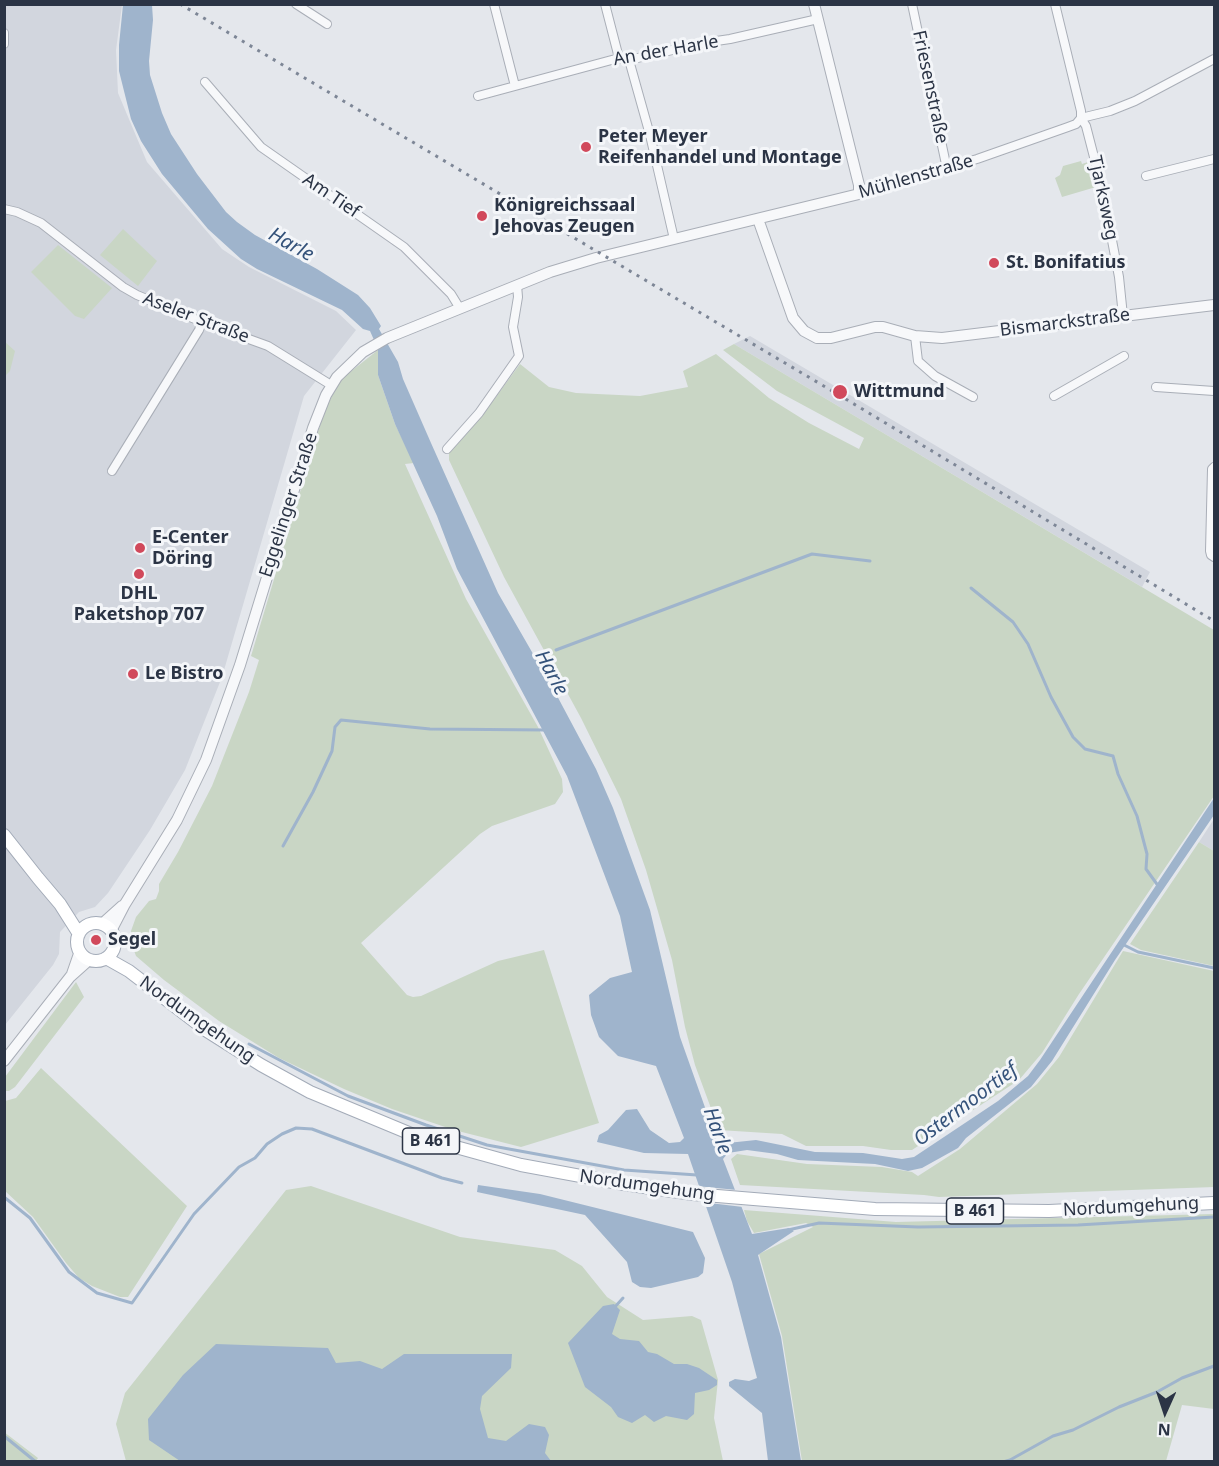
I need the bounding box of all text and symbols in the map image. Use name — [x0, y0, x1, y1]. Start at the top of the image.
street label: Friesenstraße — [907, 28, 953, 146]
street label: An der Harle — [612, 31, 720, 71]
place label: Peter Meyer Reifenhandel und Montage — [598, 126, 842, 168]
marker: Peter Meyer Reifenhandel und Montage — [579, 140, 593, 154]
street label: Mühlenstraße — [856, 150, 976, 204]
street label: Tjarksweg — [1084, 154, 1122, 242]
street label: Am Tief — [298, 169, 364, 223]
place label: Königreichssaal Jehovas Zeugen — [494, 195, 635, 238]
marker: Königreichssaal Jehovas Zeugen — [475, 209, 489, 223]
water label: Harle — [264, 223, 318, 267]
place label: St. Bonifatius — [1006, 252, 1125, 274]
marker: St. Bonifatius — [987, 256, 1001, 270]
street label: Aseler Straße — [140, 288, 252, 348]
street label: Bismarckstraße — [999, 304, 1131, 342]
place label: Wittmund — [854, 381, 945, 403]
marker: Wittmund — [831, 383, 849, 401]
street label: Eggelinger Straße — [255, 430, 323, 580]
place label: E-Center Döring — [152, 527, 228, 570]
marker: E-Center Döring — [133, 541, 147, 555]
marker: DHL Paketshop 707 — [132, 567, 146, 581]
place label: DHL Paketshop 707 — [74, 583, 204, 626]
water label: Harle — [529, 646, 573, 700]
place label: Le Bistro — [145, 663, 224, 685]
marker: Le Bistro — [126, 667, 140, 681]
place label: Segel — [108, 929, 156, 951]
marker: Segel — [89, 933, 103, 947]
street label: Nordumgehung — [135, 972, 259, 1068]
water label: Ostermoortief — [909, 1058, 1023, 1152]
water label: Harle — [698, 1104, 736, 1158]
road number: B 461 — [402, 1128, 460, 1154]
street label: Nordumgehung — [578, 1166, 716, 1206]
street label: Nordumgehung — [1062, 1193, 1200, 1221]
road number: B 461 — [946, 1198, 1004, 1224]
north arrow — [1135, 1382, 1195, 1442]
text: N — [1157, 1419, 1171, 1441]

